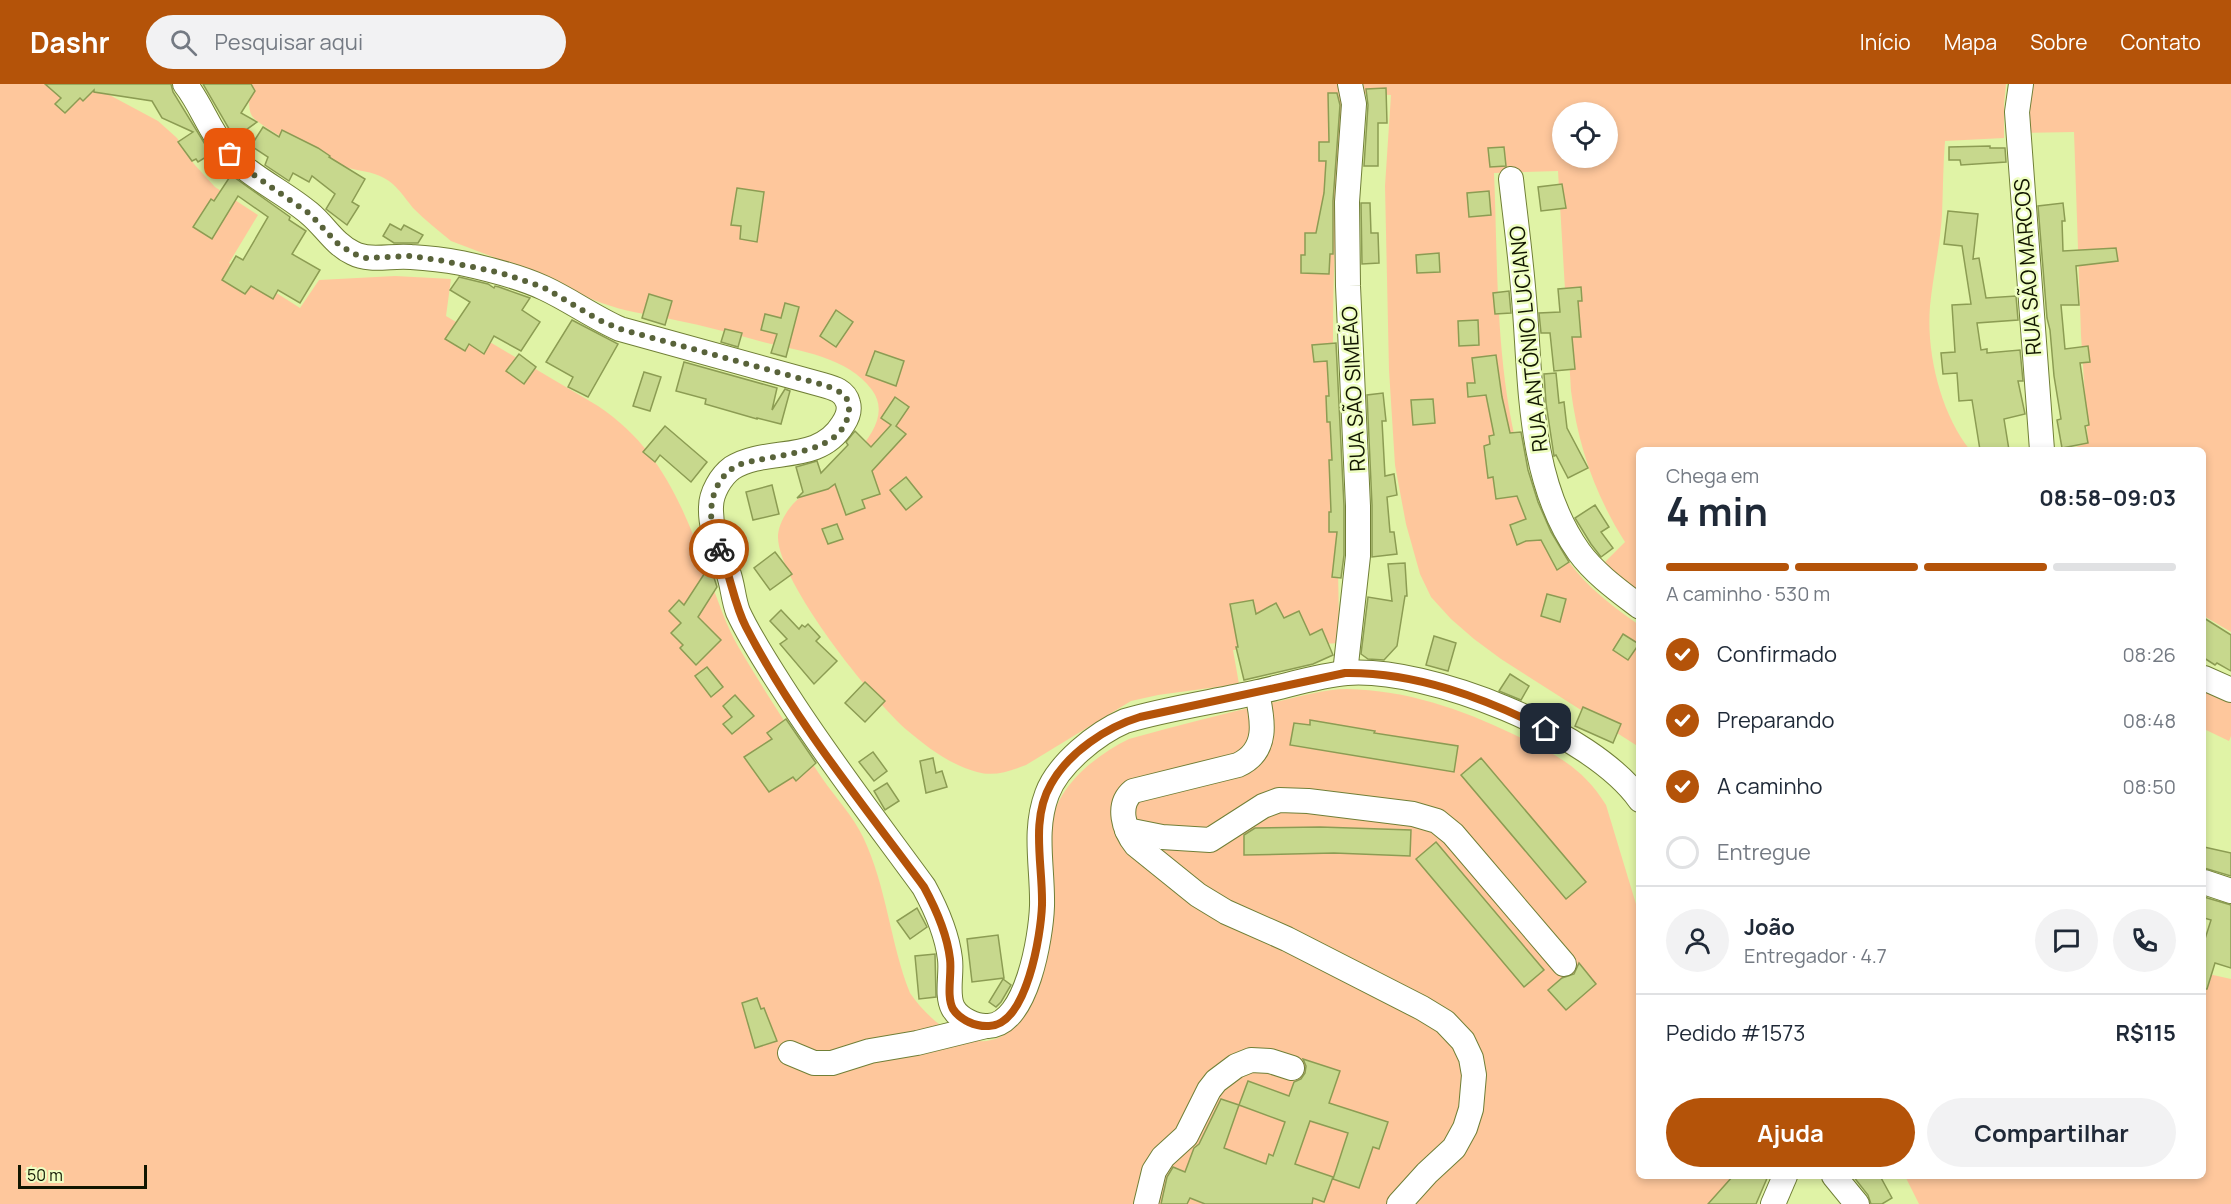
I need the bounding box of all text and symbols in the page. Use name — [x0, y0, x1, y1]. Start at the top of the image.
search box — [146, 15, 566, 69]
text: Dashr — [30, 23, 110, 61]
icon: search — [167, 26, 200, 59]
text: Pesquisar aqui — [215, 27, 363, 57]
text: Início — [1860, 28, 1911, 56]
text: Mapa — [1944, 28, 1997, 56]
text: Sobre — [2030, 28, 2088, 56]
text: Contato — [2121, 28, 2201, 56]
map controls — [1552, 102, 1618, 168]
button: locate — [1552, 102, 1618, 168]
pin — [204, 128, 255, 179]
icon: bag — [213, 137, 246, 170]
street label: RUA SÃO MARCOS — [2007, 178, 2047, 356]
street label: RUA ANTÔNIO LUCIANO — [1502, 225, 1554, 453]
street label: RUA SÃO SIMEÃO — [1335, 306, 1371, 472]
text: Chega em — [1666, 462, 1759, 489]
text: 08:58–09:03 — [2039, 483, 2176, 513]
text: 4 min — [1666, 484, 1768, 538]
courier — [689, 519, 749, 579]
icon: bike — [703, 533, 736, 566]
text: A caminho · 530 m — [1666, 580, 1830, 607]
icon: check — [1666, 638, 1699, 671]
text: Confirmado — [1717, 639, 1837, 669]
text: 08:26 — [2122, 641, 2176, 668]
pin — [1520, 703, 1571, 754]
icon: check — [1666, 704, 1699, 737]
text: Preparando — [1717, 705, 1835, 735]
text: 08:48 — [2123, 707, 2176, 734]
icon: home — [1529, 712, 1562, 745]
icon: check — [1666, 770, 1699, 803]
text: A caminho — [1717, 771, 1823, 801]
text: 08:50 — [2122, 773, 2176, 800]
text: Entregue — [1717, 837, 1811, 867]
button: person — [1666, 909, 1729, 972]
button: chat — [2035, 909, 2098, 972]
button: phone — [2113, 909, 2176, 972]
text: João — [1744, 912, 1795, 942]
text: Entregador · 4.7 — [1744, 942, 1887, 969]
text: Pedido #1573 — [1666, 1018, 1805, 1048]
text: R$115 — [2116, 1018, 2176, 1048]
button: Ajuda — [1666, 1098, 1915, 1167]
button: Compartilhar — [1927, 1098, 2176, 1167]
scale bar — [18, 1162, 147, 1190]
text: 50 m — [27, 1164, 63, 1186]

